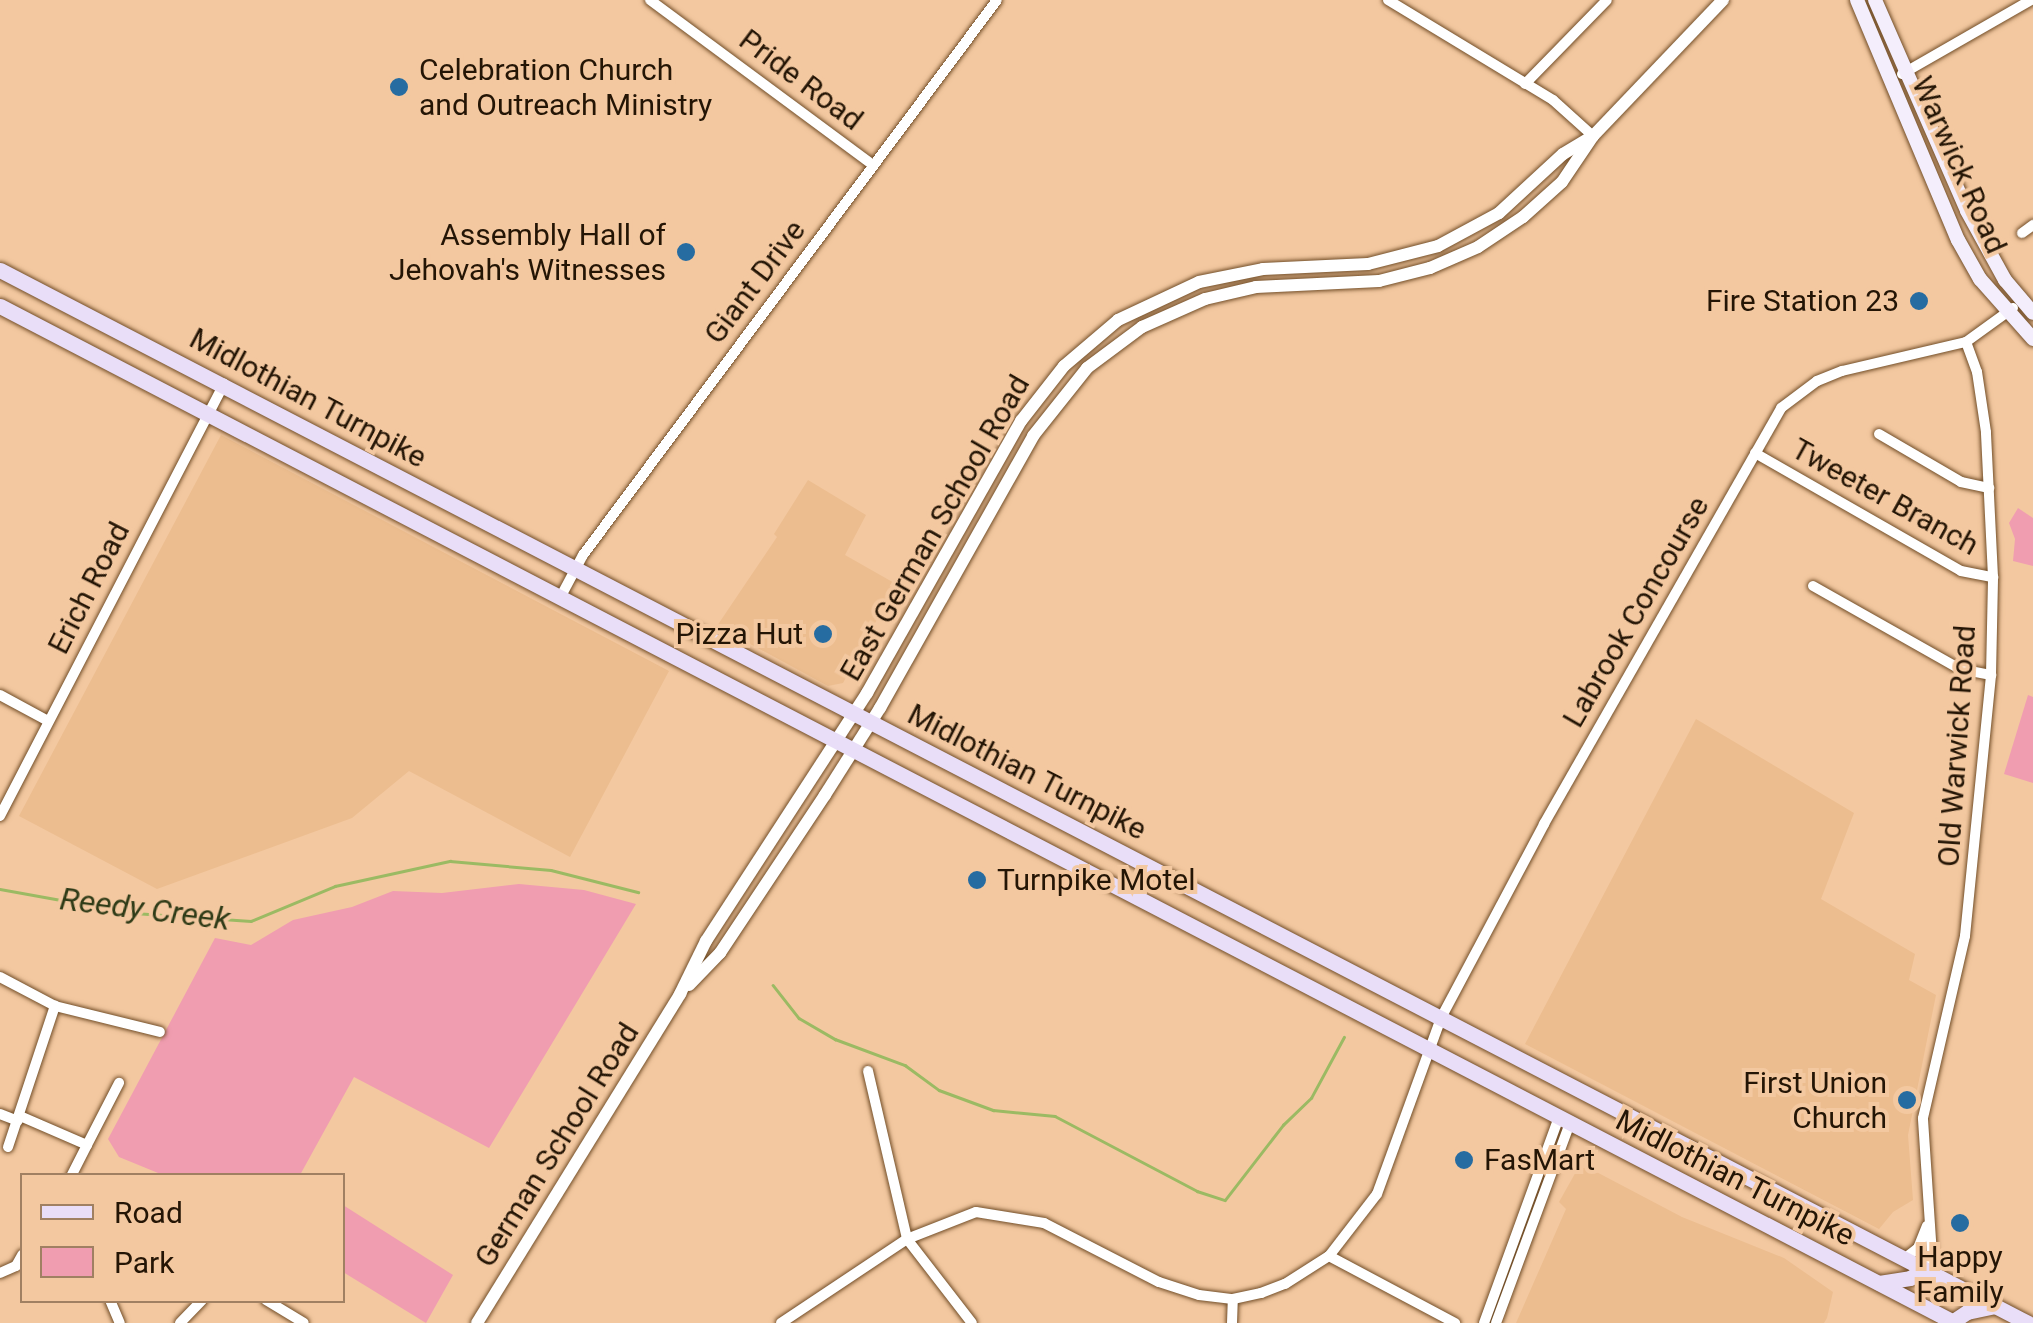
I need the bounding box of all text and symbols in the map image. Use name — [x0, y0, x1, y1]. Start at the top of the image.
street label: Pride Road — [732, 22, 870, 138]
place label: Celebration Church and Outreach Ministry — [419, 52, 712, 122]
street label: Warwick Road — [1904, 71, 2014, 259]
marker: Celebration Church and Outreach Ministry — [388, 76, 410, 98]
street label: Giant Drive — [697, 213, 813, 351]
place label: Assembly Hall of Jehovah's Witnesses — [389, 217, 666, 288]
marker: Assembly Hall of Jehovah's Witnesses — [675, 241, 697, 263]
place label: Fire Station 23 — [1706, 283, 1899, 319]
marker: Fire Station 23 — [1908, 290, 1930, 312]
street label: Midlothian Turnpike — [183, 320, 433, 476]
street label: East German School Road — [833, 369, 1037, 687]
street label: Tweeter Branch — [1785, 431, 1985, 563]
street label: Labrook Concourse — [1555, 490, 1717, 734]
street label: Erich Road — [40, 516, 138, 660]
place label: Pizza Hut — [676, 616, 803, 652]
marker: Pizza Hut — [812, 623, 834, 645]
street label: Old Warwick Road — [1931, 624, 1983, 868]
street label: Midlothian Turnpike — [901, 696, 1153, 848]
place label: Turnpike Motel — [997, 862, 1196, 898]
marker: Turnpike Motel — [966, 869, 988, 891]
water label: Reedy Creek — [58, 880, 232, 938]
street label: German School Road — [467, 1016, 647, 1274]
place label: First Union Church — [1743, 1065, 1887, 1136]
marker: First Union Church — [1896, 1089, 1918, 1111]
street label: Midlothian Turnpike — [1609, 1102, 1861, 1254]
place label: FasMart — [1484, 1142, 1595, 1178]
marker: FasMart — [1453, 1149, 1475, 1171]
legend — [20, 1173, 345, 1303]
text: Road — [114, 1195, 183, 1230]
marker: Happy Family — [1949, 1212, 1971, 1234]
place label: Happy Family — [1916, 1239, 2004, 1310]
text: Park — [114, 1245, 174, 1280]

